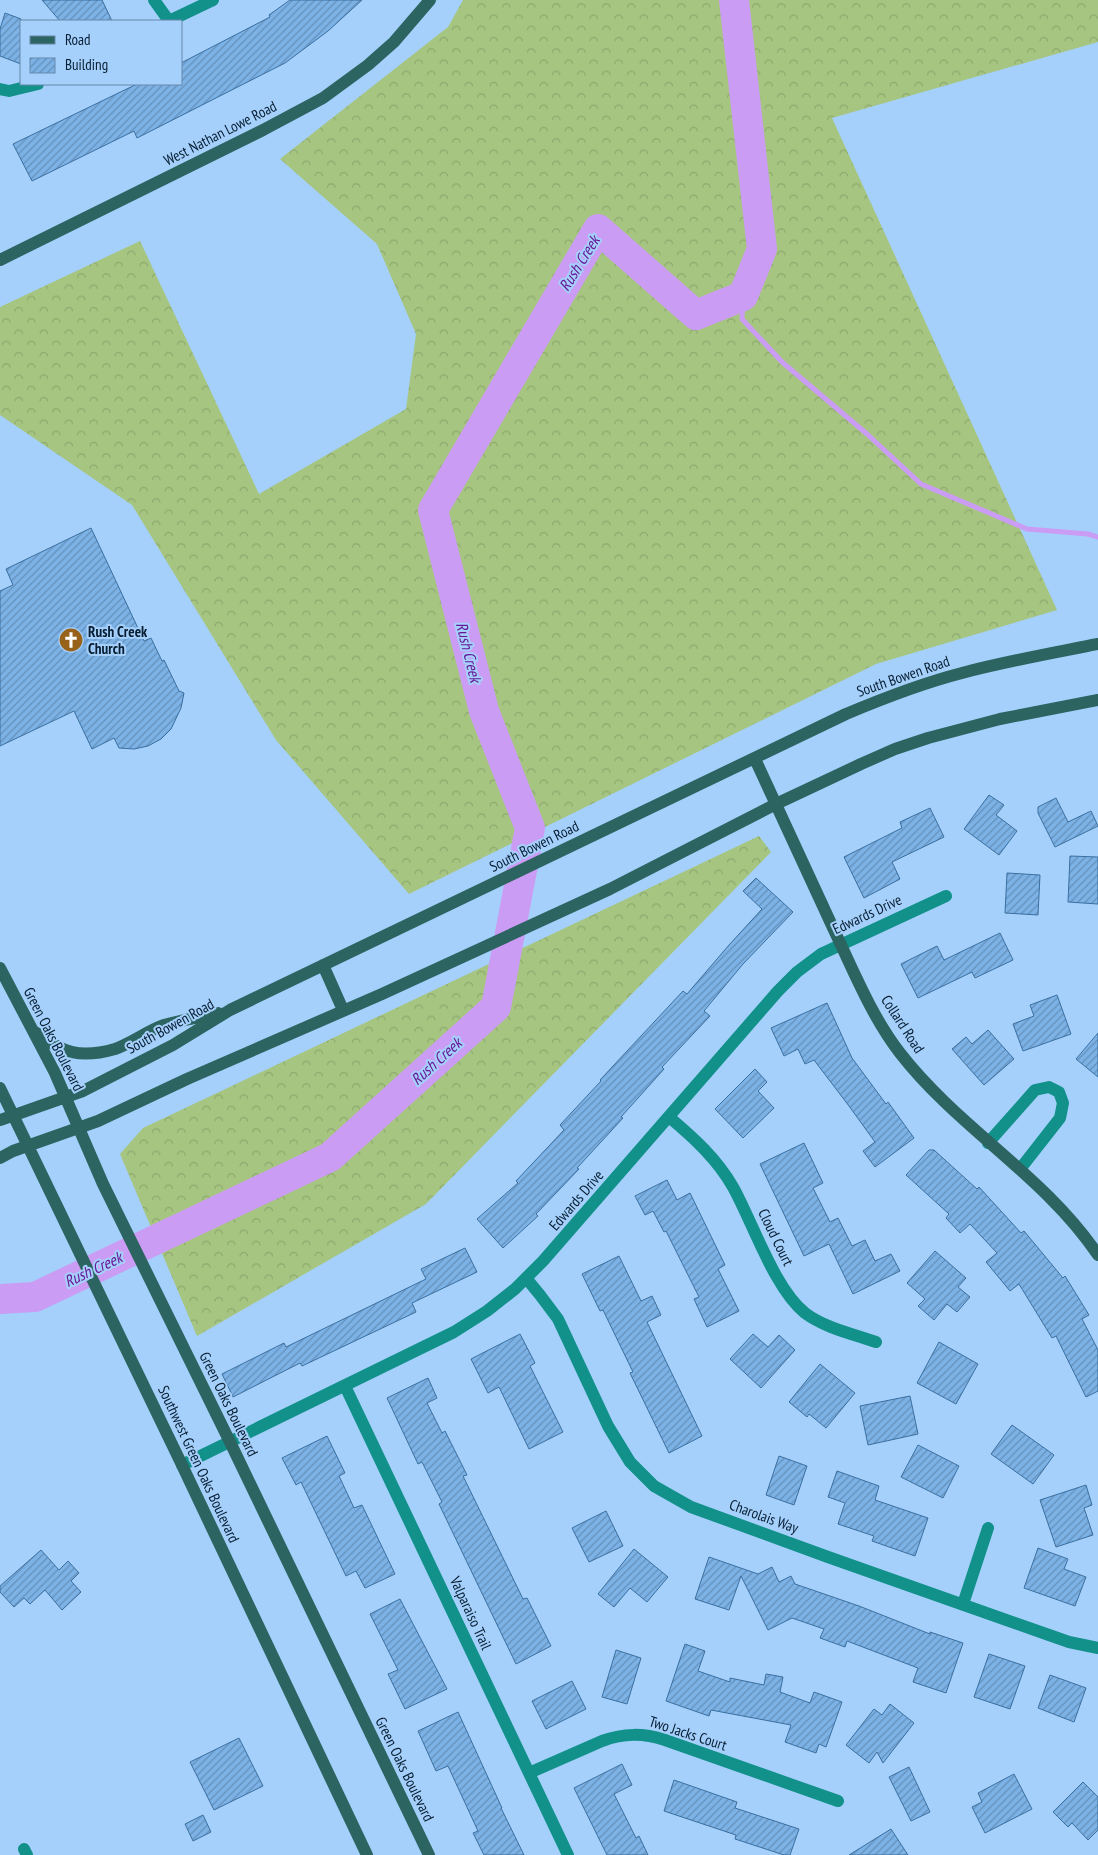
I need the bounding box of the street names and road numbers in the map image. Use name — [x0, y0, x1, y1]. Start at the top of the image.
street label: West Nathan Lowe Road — [160, 96, 280, 170]
street label: South Bowen Road — [854, 651, 952, 701]
street label: South Bowen Road — [486, 816, 582, 876]
street label: Edwards Drive — [830, 890, 904, 938]
street label: Green Oaks Boulevard — [20, 984, 88, 1094]
street label: Collard Road — [877, 991, 929, 1057]
street label: South Bowen Road — [123, 994, 217, 1058]
street label: Edwards Drive — [545, 1166, 607, 1234]
street label: Cloud Court — [754, 1205, 798, 1269]
street label: Green Oaks Boulevard — [196, 1349, 262, 1459]
street label: Southwest Green Oaks Boulevard — [154, 1382, 244, 1546]
street label: Charolais Way — [727, 1495, 801, 1537]
street label: Valparaiso Trail — [445, 1573, 496, 1653]
street label: Two Jacks Court — [647, 1712, 729, 1754]
street label: Green Oaks Boulevard — [372, 1714, 438, 1824]

